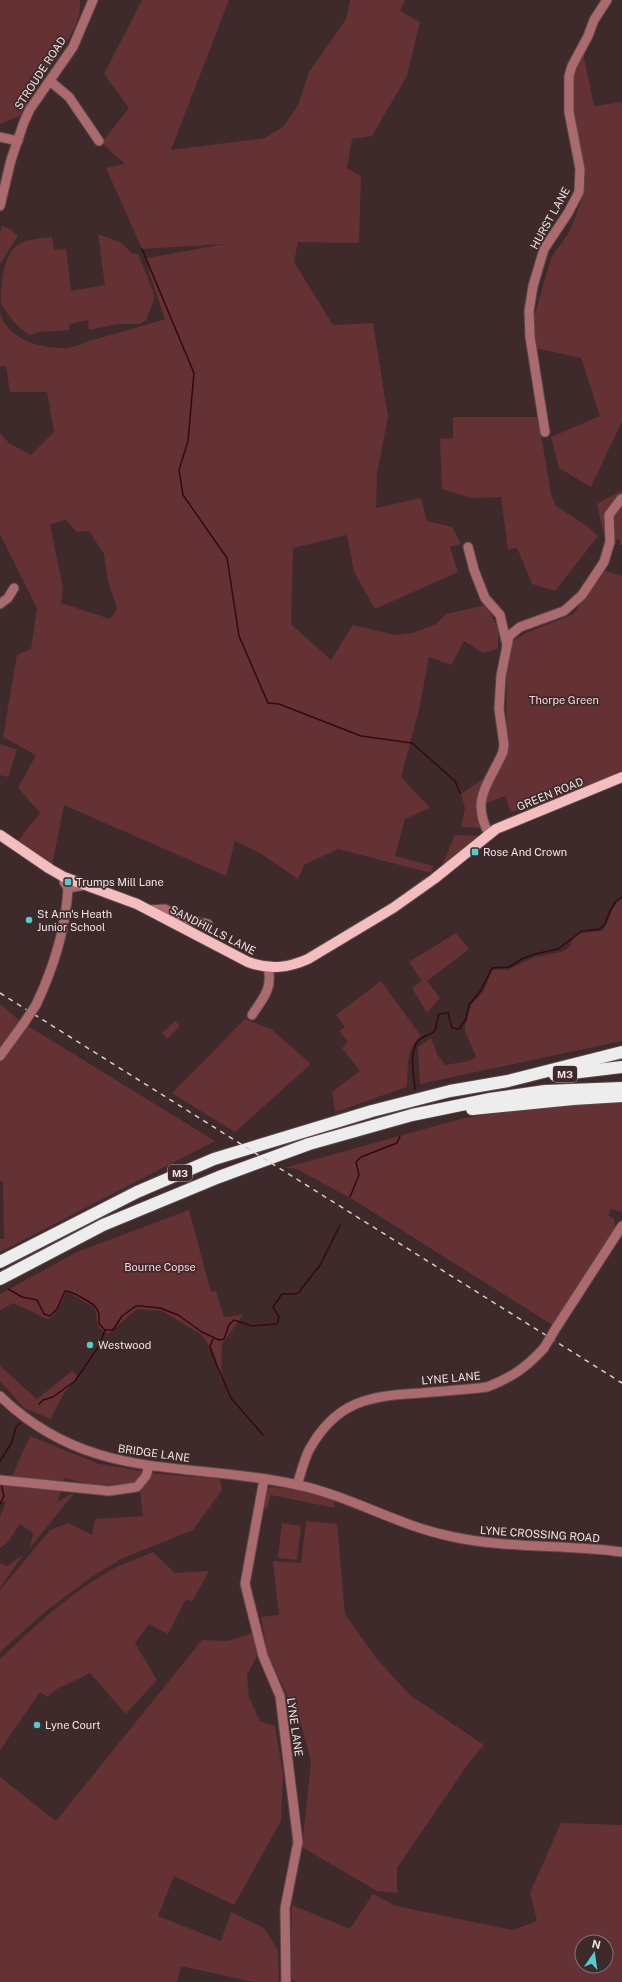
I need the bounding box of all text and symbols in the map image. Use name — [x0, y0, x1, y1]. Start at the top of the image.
street label: STROUDE ROAD — [12, 34, 68, 112]
street label: HURST LANE — [528, 185, 572, 251]
park label: Thorpe Green — [529, 694, 599, 706]
street label: GREEN ROAD — [515, 775, 585, 813]
place label: Rose And Crown — [483, 846, 567, 858]
marker: Rose And Crown — [470, 847, 480, 857]
place label: Trumps Mill Lane — [76, 876, 164, 888]
marker: Trumps Mill Lane — [63, 877, 73, 887]
street label: SANDHILLS LANE — [168, 903, 258, 957]
place label: St Ann's Heath Junior School — [37, 908, 112, 933]
marker: St Ann's Heath Junior School — [24, 915, 34, 925]
road number: M3 — [553, 1066, 577, 1082]
road number: M3 — [168, 1165, 192, 1181]
park label: Bourne Copse — [124, 1261, 196, 1273]
place label: Westwood — [98, 1339, 151, 1351]
marker: Westwood — [85, 1340, 95, 1350]
street label: LYNE LANE — [421, 1369, 481, 1387]
street label: BRIDGE LANE — [117, 1442, 191, 1464]
street label: LYNE CROSSING ROAD — [480, 1524, 601, 1544]
street label: LYNE LANE — [285, 1697, 305, 1757]
place label: Lyne Court — [45, 1719, 101, 1731]
marker: Lyne Court — [32, 1720, 42, 1730]
north arrow — [574, 1934, 614, 1974]
text: N — [591, 1937, 602, 1951]

